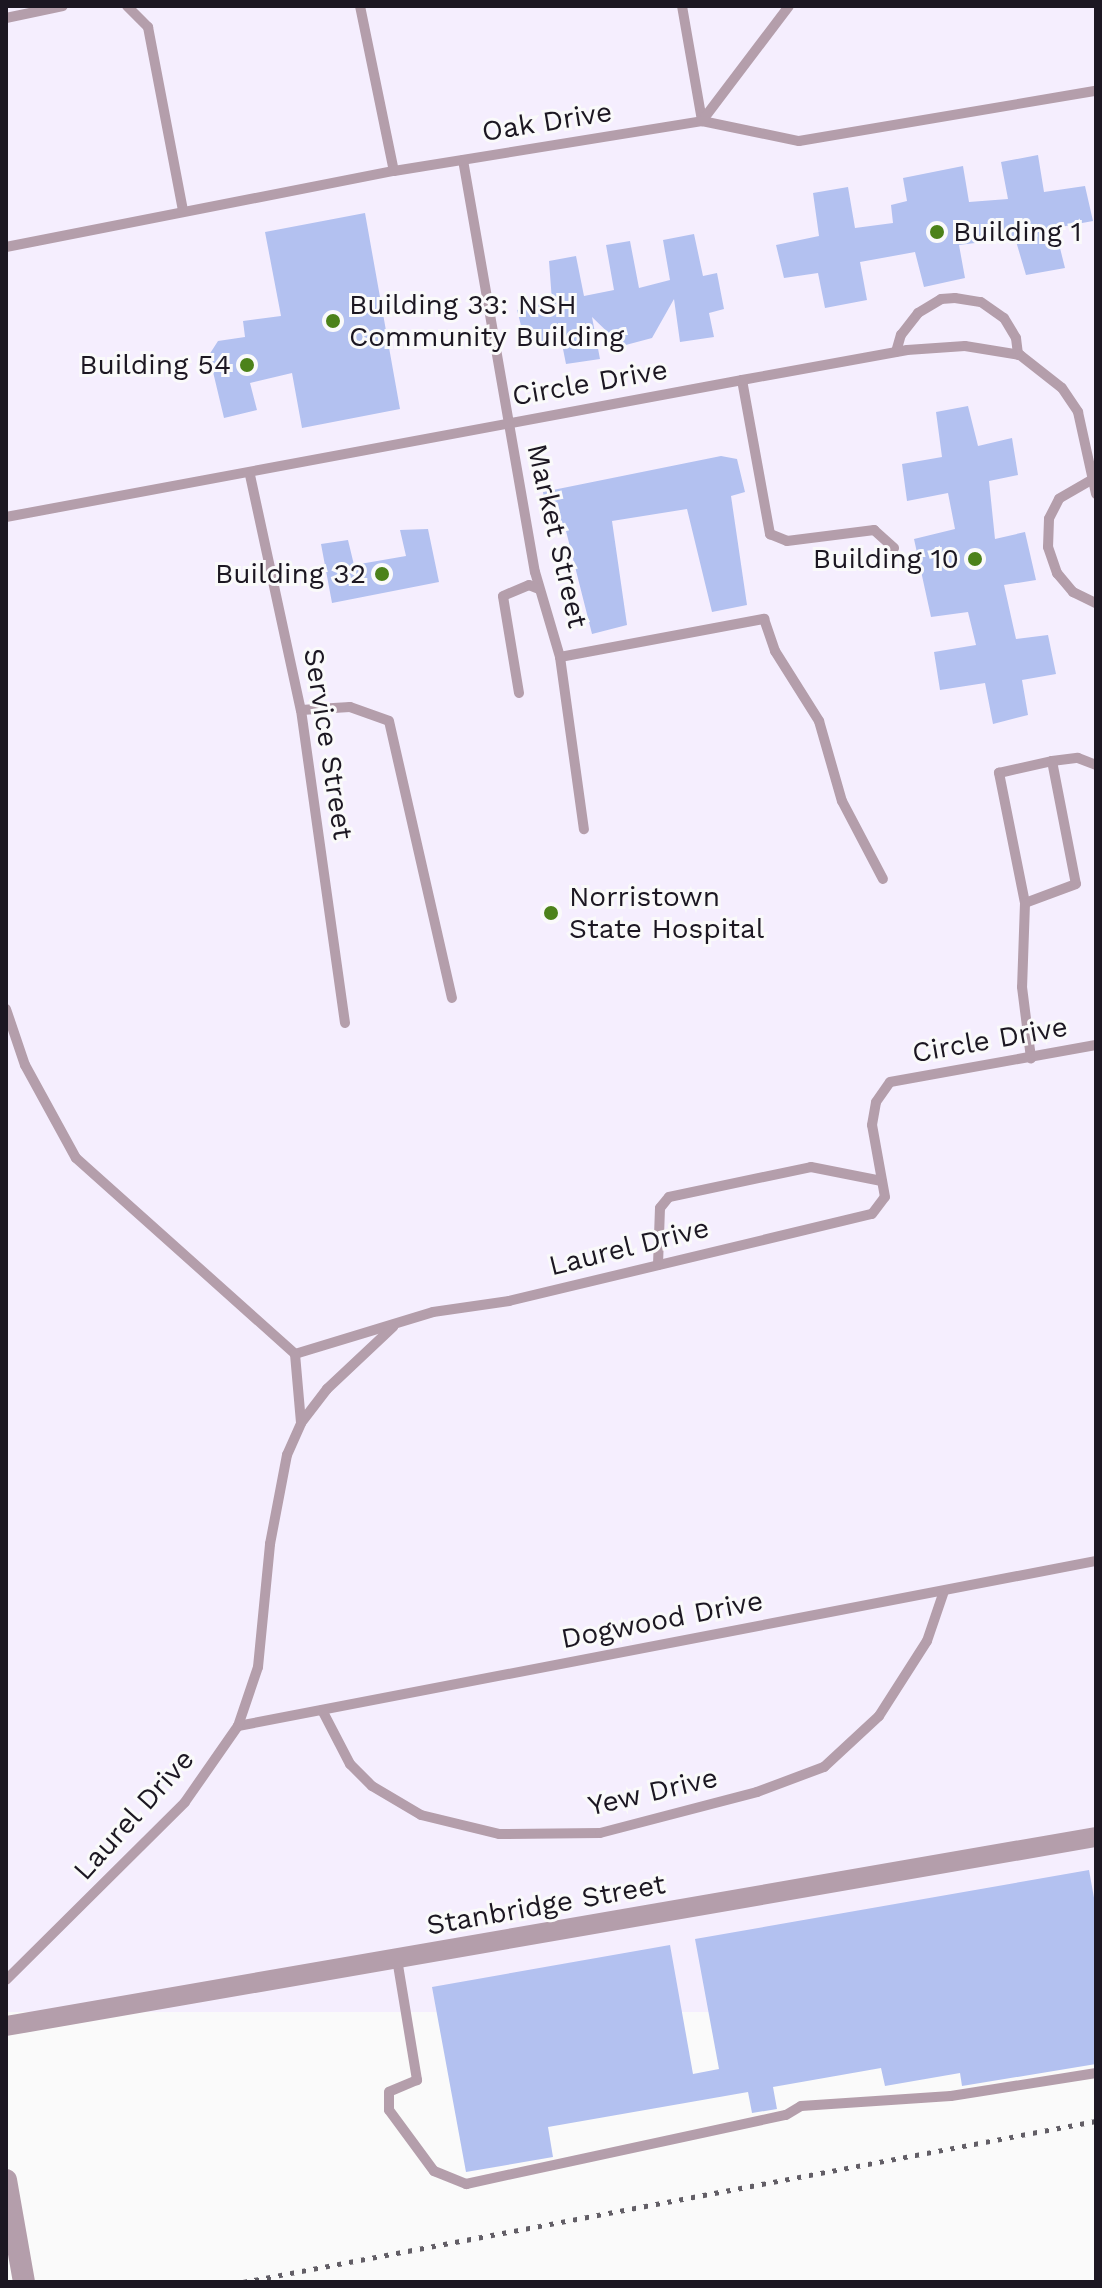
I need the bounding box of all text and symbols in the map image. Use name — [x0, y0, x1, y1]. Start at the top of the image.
street label: Oak Drive — [479, 95, 615, 149]
place label: Building 1 — [953, 215, 1082, 249]
marker: Building 1 — [928, 223, 946, 241]
place label: Building 33: NSH Community Building — [349, 288, 625, 354]
marker: Building 33: NSH Community Building — [324, 312, 342, 330]
place label: Building 54 — [79, 348, 231, 382]
street label: Circle Drive — [510, 353, 670, 413]
marker: Building 54 — [238, 356, 256, 374]
street label: Market Street — [520, 441, 594, 631]
place label: Building 10 — [812, 542, 959, 576]
marker: Building 10 — [966, 550, 984, 568]
place label: Building 32 — [215, 557, 366, 591]
marker: Building 32 — [373, 565, 391, 583]
street label: Service Street — [296, 646, 360, 842]
place label: Norristown State Hospital — [569, 880, 764, 946]
marker: Norristown State Hospital — [540, 902, 562, 924]
street label: Circle Drive — [910, 1010, 1070, 1070]
street label: Laurel Drive — [545, 1211, 713, 1283]
street label: Dogwood Drive — [558, 1584, 766, 1656]
street label: Laurel Drive — [66, 1743, 202, 1887]
street label: Yew Drive — [585, 1761, 721, 1823]
street label: Stanbridge Street — [424, 1867, 668, 1943]

